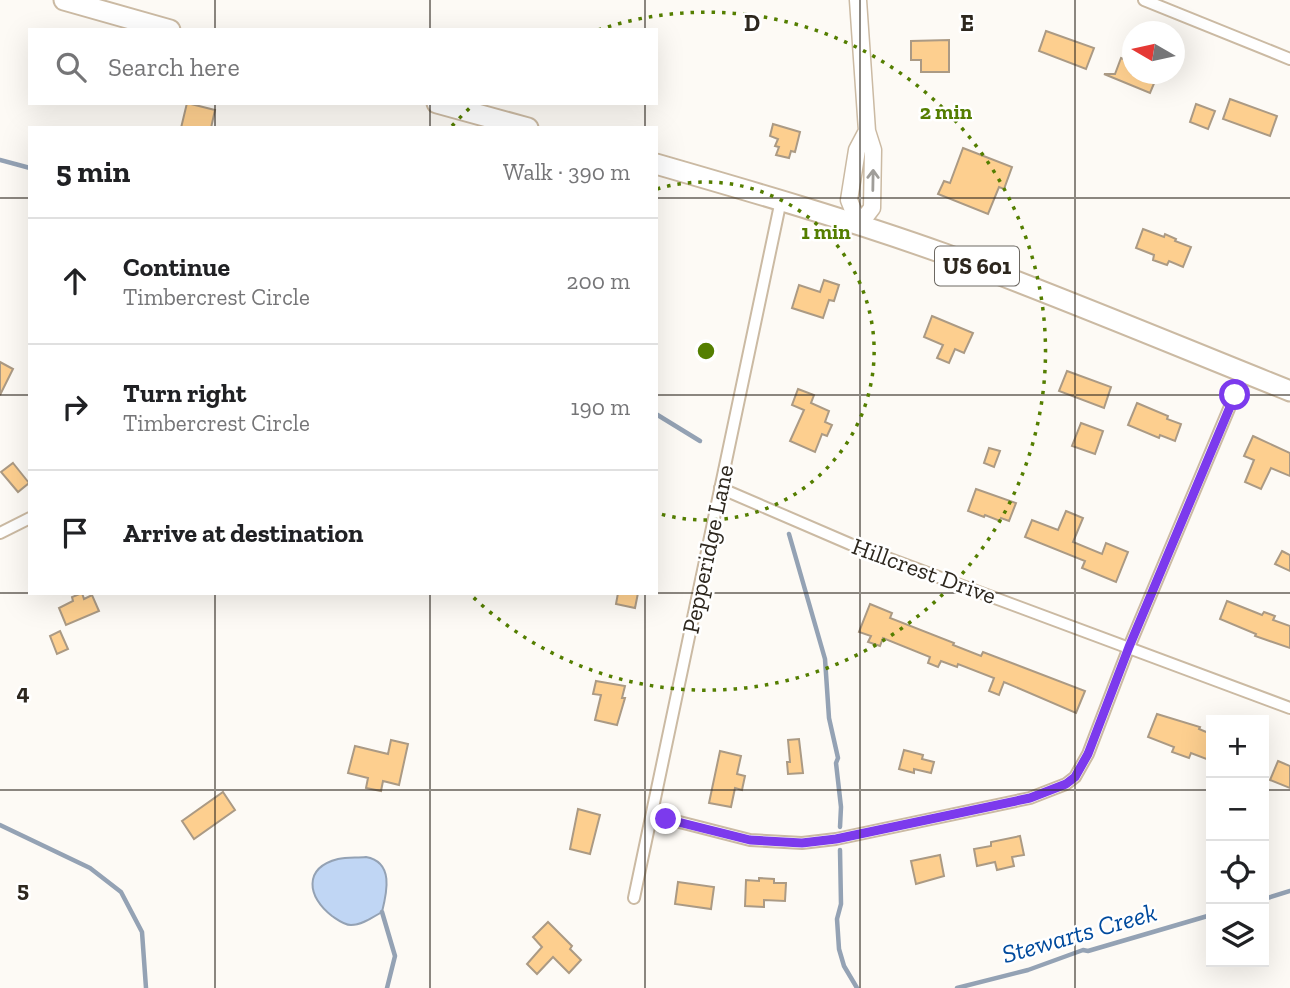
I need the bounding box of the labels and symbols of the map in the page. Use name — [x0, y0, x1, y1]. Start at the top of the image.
text: D — [744, 9, 760, 37]
text: E — [960, 9, 974, 37]
north arrow — [1122, 21, 1185, 84]
text: 2 min — [920, 99, 973, 124]
one-way arrow — [866, 168, 880, 191]
text: 1 min — [801, 219, 851, 244]
road number: US 601 — [935, 246, 1019, 286]
centre of rings — [694, 339, 718, 363]
route start — [1219, 379, 1250, 410]
street label: Pepperidge Lane — [675, 462, 740, 636]
street label: Hillcrest Drive — [848, 531, 1000, 610]
text: 4 — [16, 678, 30, 706]
route end — [650, 803, 681, 834]
text: 5 — [17, 875, 29, 903]
water label: Stewarts Creek — [998, 896, 1160, 970]

